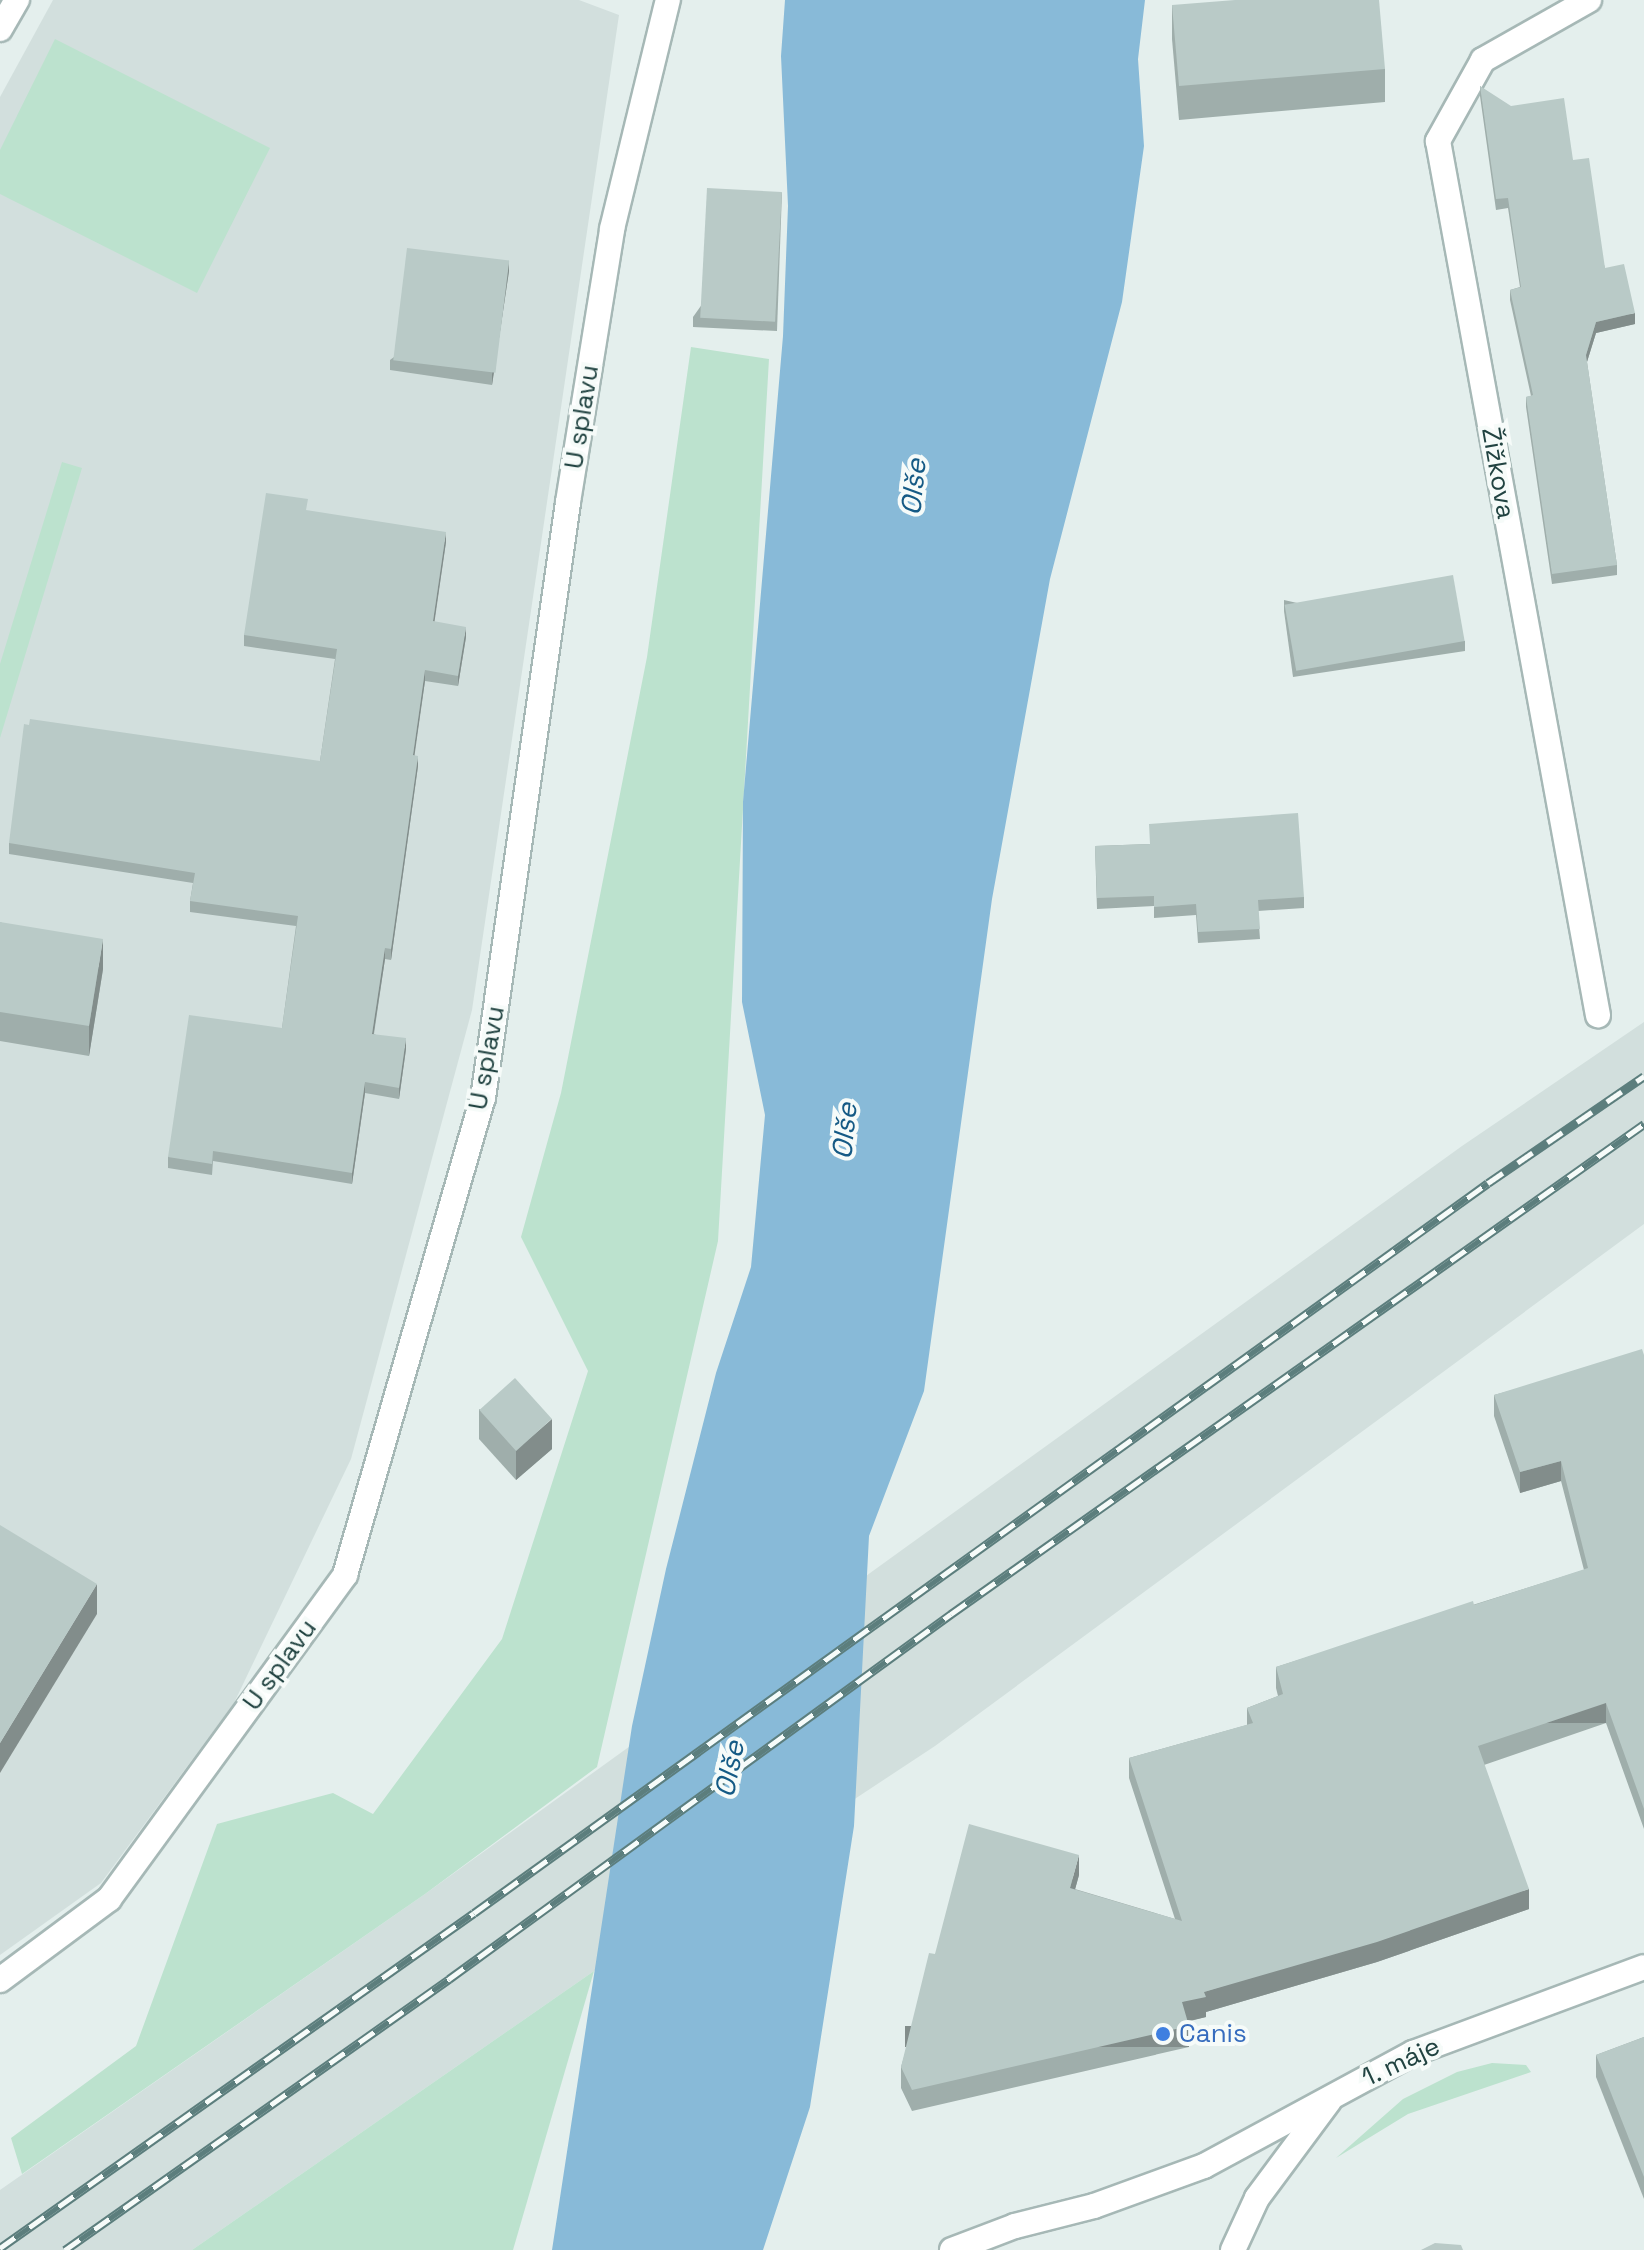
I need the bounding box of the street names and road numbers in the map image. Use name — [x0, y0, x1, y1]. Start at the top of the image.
street label: U splavu — [558, 363, 606, 471]
street label: Žižkova — [1475, 425, 1521, 521]
street label: U splavu — [463, 1004, 511, 1112]
street label: U splavu — [237, 1613, 323, 1717]
street label: 1. máje — [1357, 2030, 1445, 2094]

